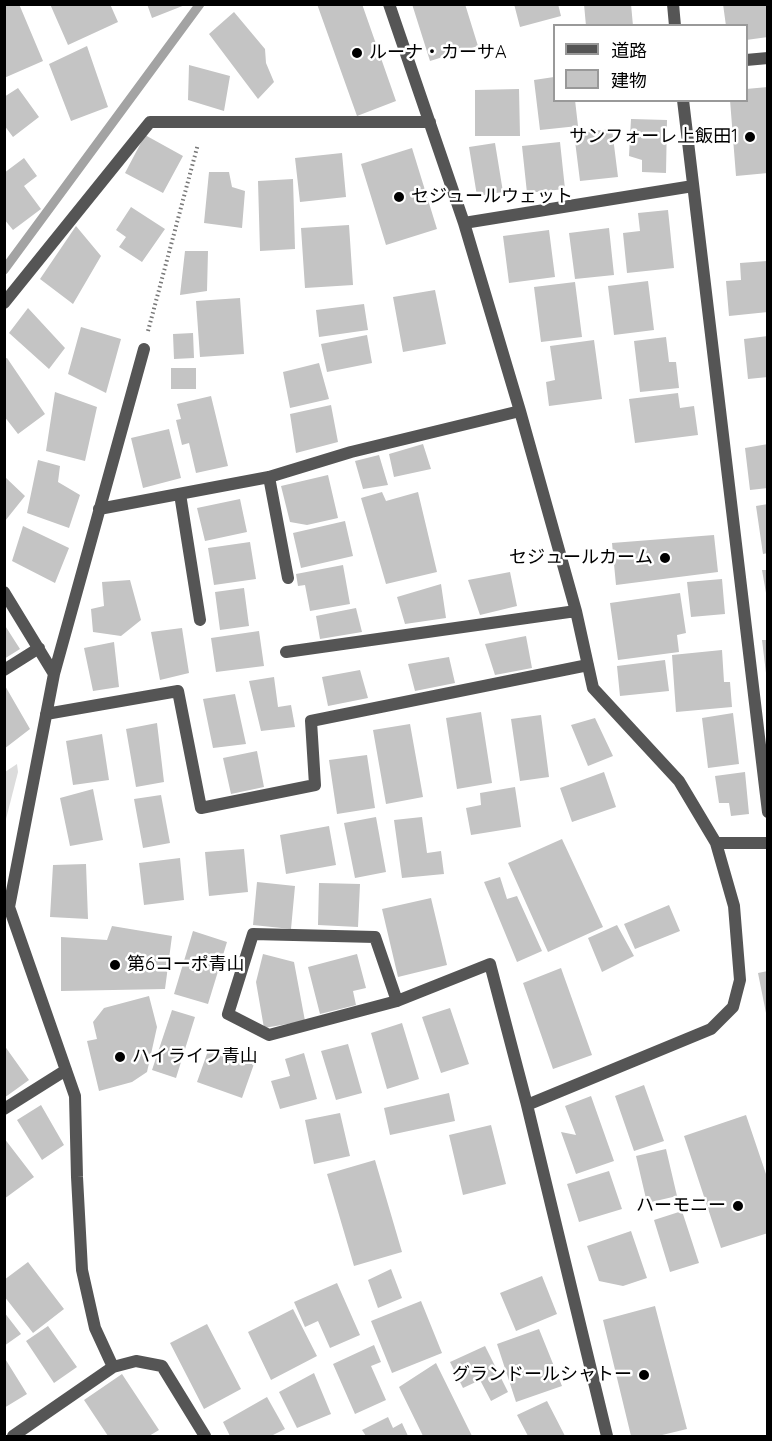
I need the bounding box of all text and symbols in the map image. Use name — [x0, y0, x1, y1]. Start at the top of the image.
legend — [553, 24, 748, 102]
text: 道路 — [611, 39, 647, 62]
place label: ルーナ・カーサA — [369, 42, 507, 64]
marker: ルーナ・カーサA — [350, 46, 364, 60]
text: 建物 — [611, 69, 647, 92]
place label: サンフォーレ上飯田1 — [569, 126, 738, 148]
marker: サンフォーレ上飯田1 — [743, 130, 757, 144]
place label: セジュールウェット — [411, 186, 573, 208]
marker: セジュールウェット — [392, 190, 406, 204]
place label: セジュールカーム — [509, 547, 653, 569]
marker: セジュールカーム — [658, 551, 672, 565]
place label: 第6コーポ青山 — [127, 954, 245, 976]
marker: 第6コーポ青山 — [108, 958, 122, 972]
place label: ハイライフ青山 — [132, 1046, 258, 1068]
marker: ハイライフ青山 — [113, 1050, 127, 1064]
place label: ハーモニー — [636, 1195, 726, 1217]
marker: ハーモニー — [731, 1199, 745, 1213]
place label: グランドールシャトー — [452, 1364, 632, 1386]
marker: グランドールシャトー — [637, 1368, 651, 1382]

